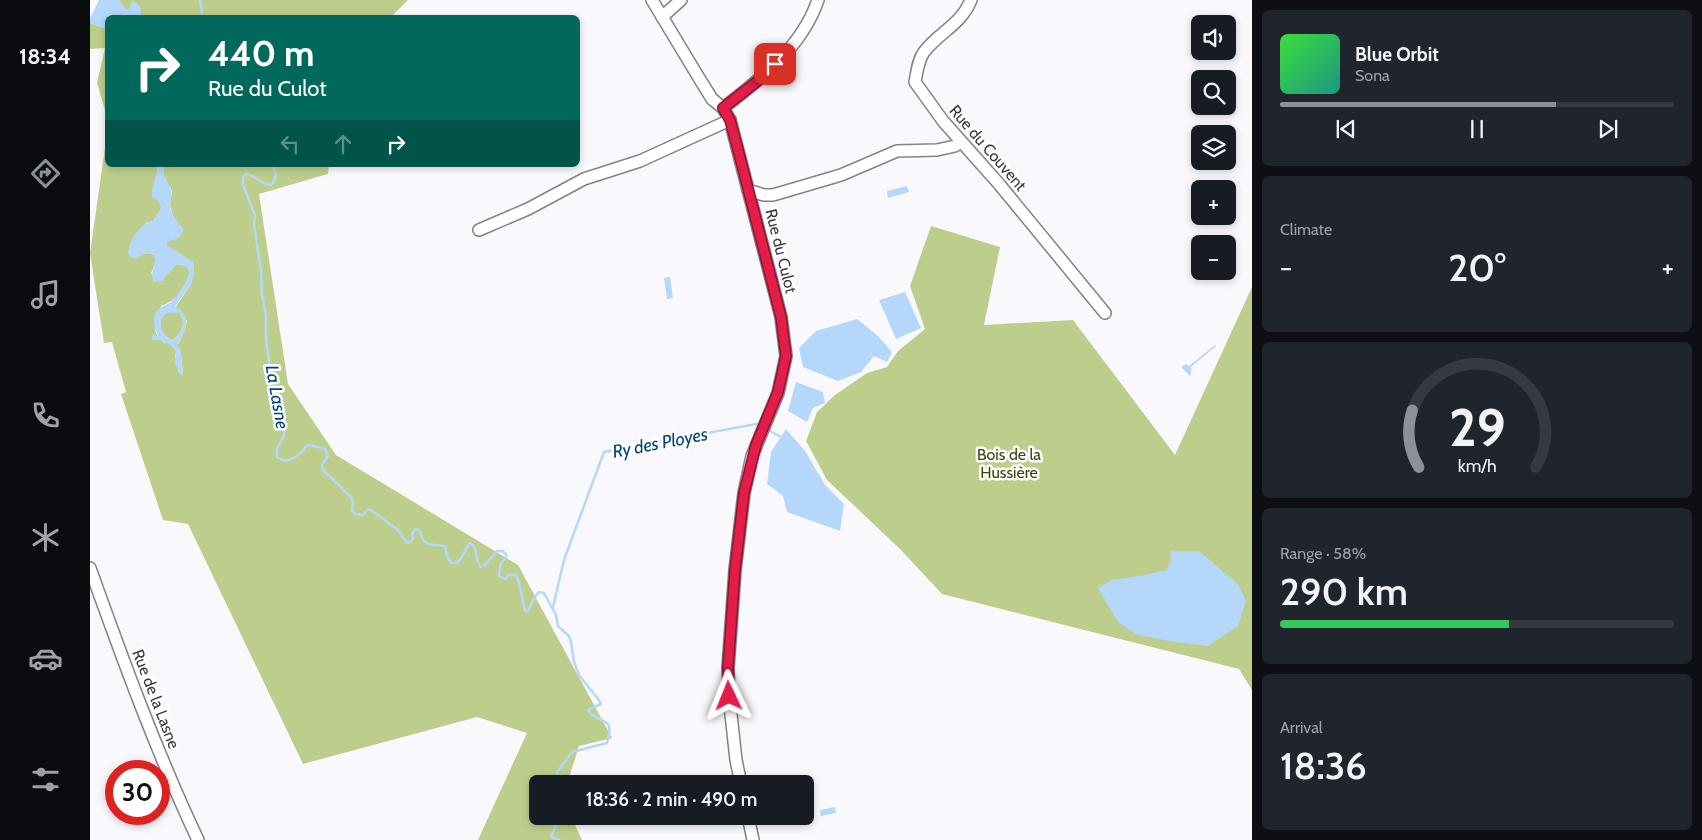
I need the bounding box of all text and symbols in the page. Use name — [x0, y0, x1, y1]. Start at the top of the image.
map controls — [1191, 15, 1236, 280]
button: sound — [1191, 15, 1236, 60]
text: 440 m — [208, 32, 314, 75]
icon: right — [125, 35, 190, 100]
text: 18:34 — [19, 43, 71, 70]
pin — [754, 43, 796, 85]
text: Blue Orbit — [1355, 43, 1439, 66]
icon: arrive — [761, 50, 789, 78]
text: Sona — [1355, 66, 1390, 85]
button: search — [1191, 70, 1236, 115]
text: Rue du Culot — [208, 75, 327, 102]
street label: Rue du Couvent — [946, 101, 1031, 195]
icon: previous — [1332, 115, 1360, 143]
icon: pause — [1463, 115, 1491, 143]
icon: next — [1594, 115, 1622, 143]
button: layers — [1191, 125, 1236, 170]
icon: left — [276, 130, 304, 158]
icon: ahead — [329, 130, 357, 158]
icon: right — [382, 130, 410, 158]
icon: directions — [28, 156, 63, 191]
button: + — [1191, 180, 1236, 225]
street label: Rue du Culot — [761, 207, 801, 296]
text: Climate — [1280, 220, 1332, 239]
button: − — [1191, 235, 1236, 280]
text: 20° — [1448, 244, 1506, 291]
text: − — [1280, 250, 1292, 284]
text: + — [1662, 250, 1674, 284]
icon: music — [28, 277, 63, 312]
water label: La Lasne — [261, 363, 293, 431]
text: 29 — [1449, 396, 1505, 459]
icon: phone — [28, 398, 63, 433]
water label: Ry des Ployes — [611, 423, 709, 463]
park label: Bois de la Hussière — [977, 445, 1041, 482]
text: km/h — [1457, 455, 1497, 476]
icon: climate — [28, 520, 63, 555]
text: Range · 58% — [1280, 544, 1366, 563]
text: 290 km — [1280, 568, 1408, 615]
icon: car — [28, 641, 63, 676]
street label: Rue de la Lasne — [128, 647, 184, 751]
position arrow — [702, 669, 754, 721]
text: Arrival — [1280, 718, 1323, 737]
text: 18:36 — [1280, 742, 1367, 789]
speed limit sign: 30 — [105, 760, 170, 825]
icon: filters — [28, 762, 63, 797]
text: 18:36 · 2 min · 490 m — [586, 788, 757, 811]

